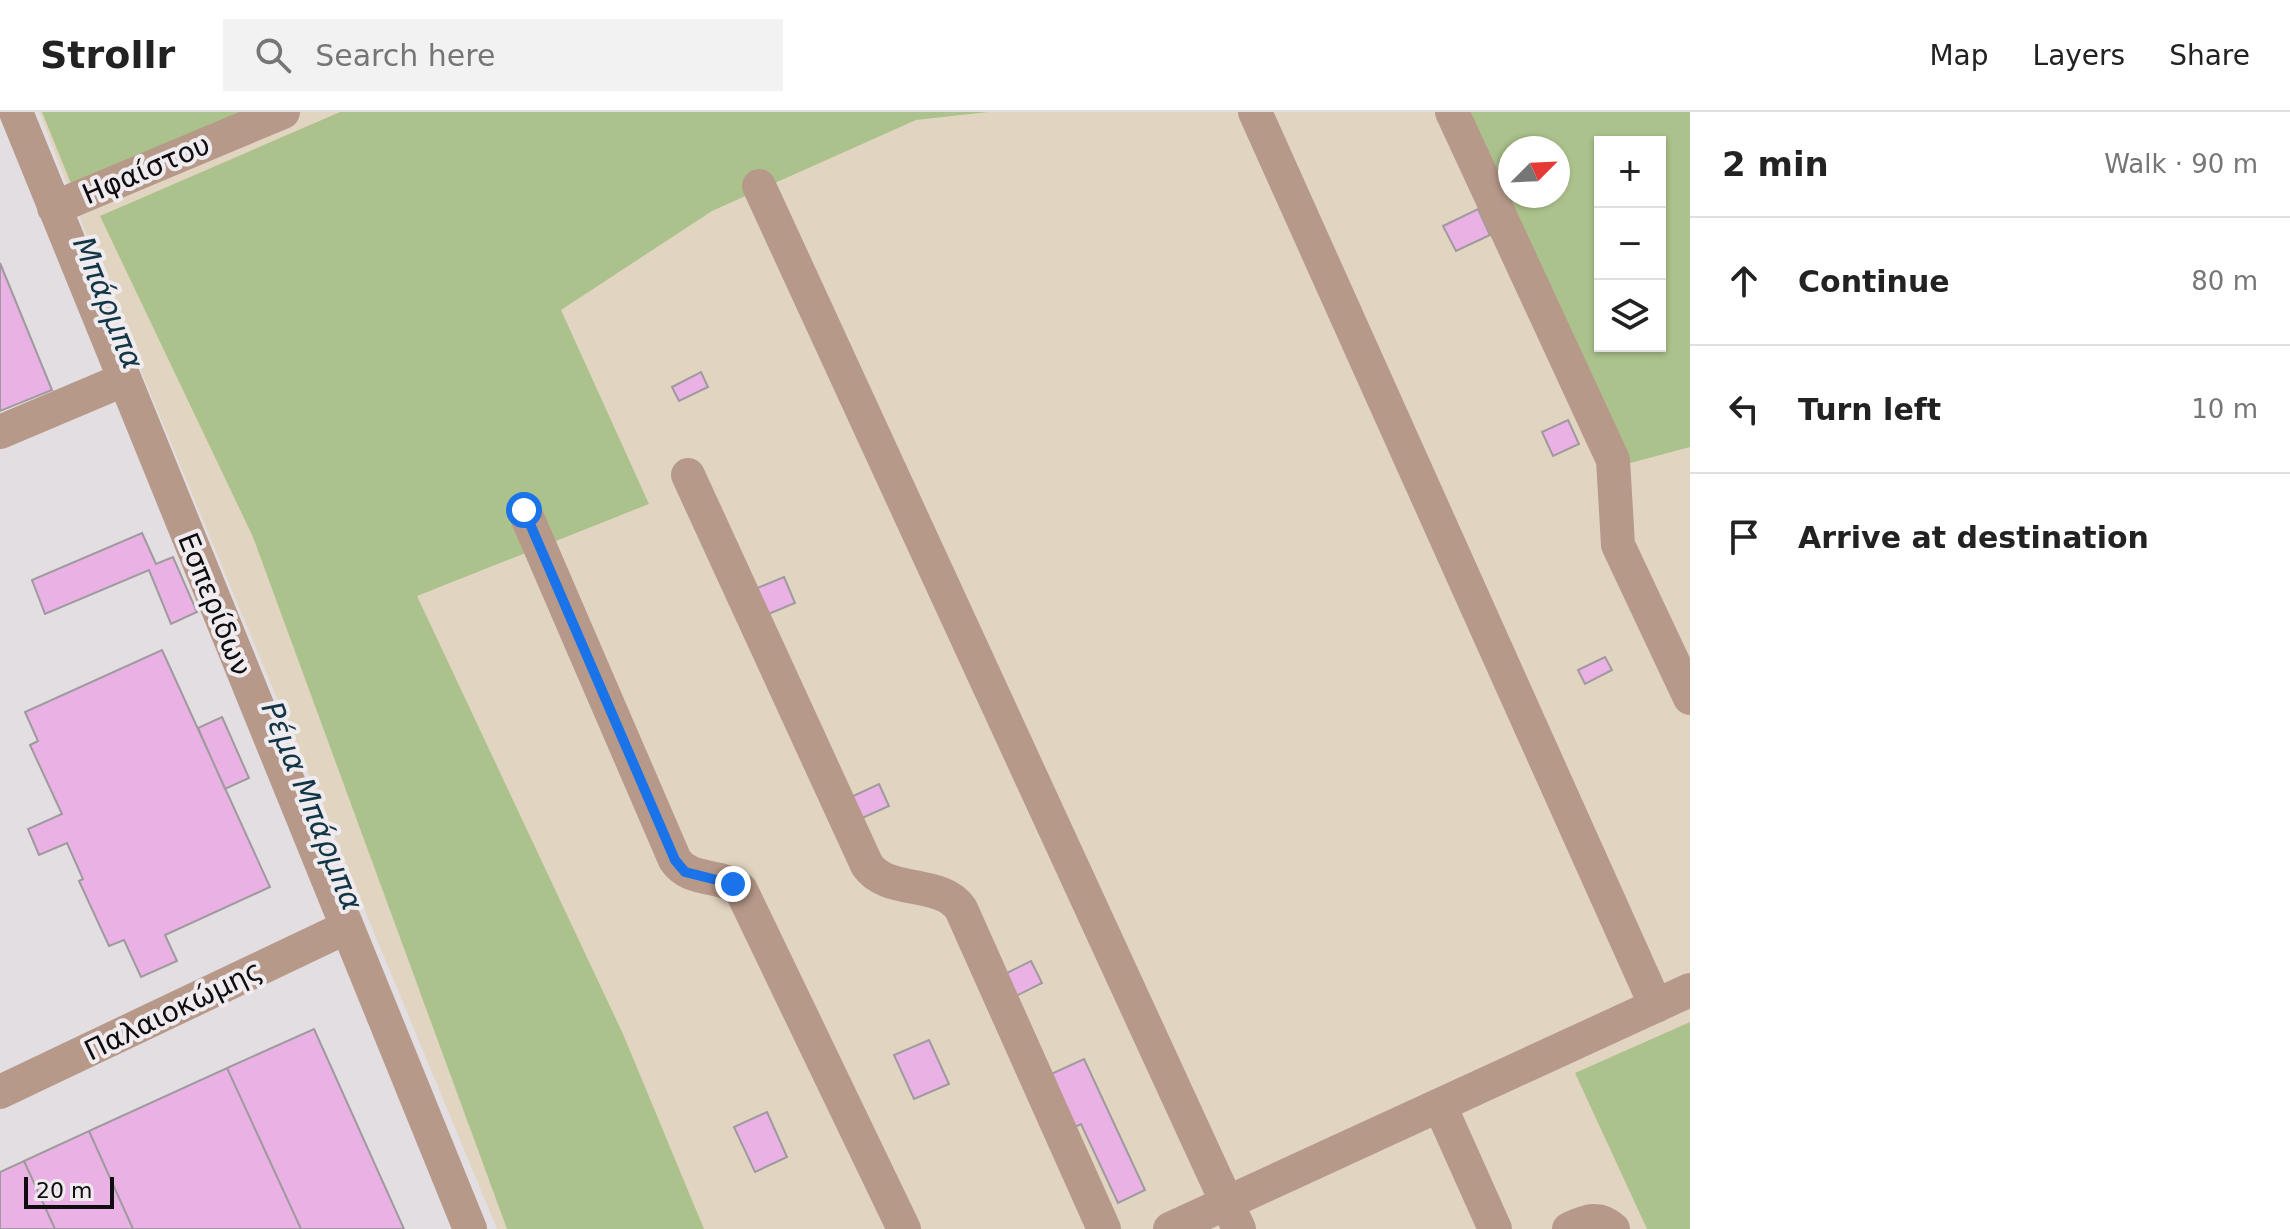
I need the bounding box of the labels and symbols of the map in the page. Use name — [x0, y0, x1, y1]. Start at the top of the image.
street label: Ηφαίστου — [77, 128, 215, 211]
north arrow — [1498, 136, 1570, 208]
water label: Μπάρμπα — [66, 231, 151, 374]
route start — [506, 492, 542, 528]
street label: Εσπερίδων — [171, 528, 258, 680]
water label: Ρέμα Μπάρμπα — [255, 696, 370, 916]
route end — [715, 866, 751, 902]
street label: Παλαιοκώμης — [79, 953, 267, 1068]
scale bar — [24, 1173, 114, 1209]

